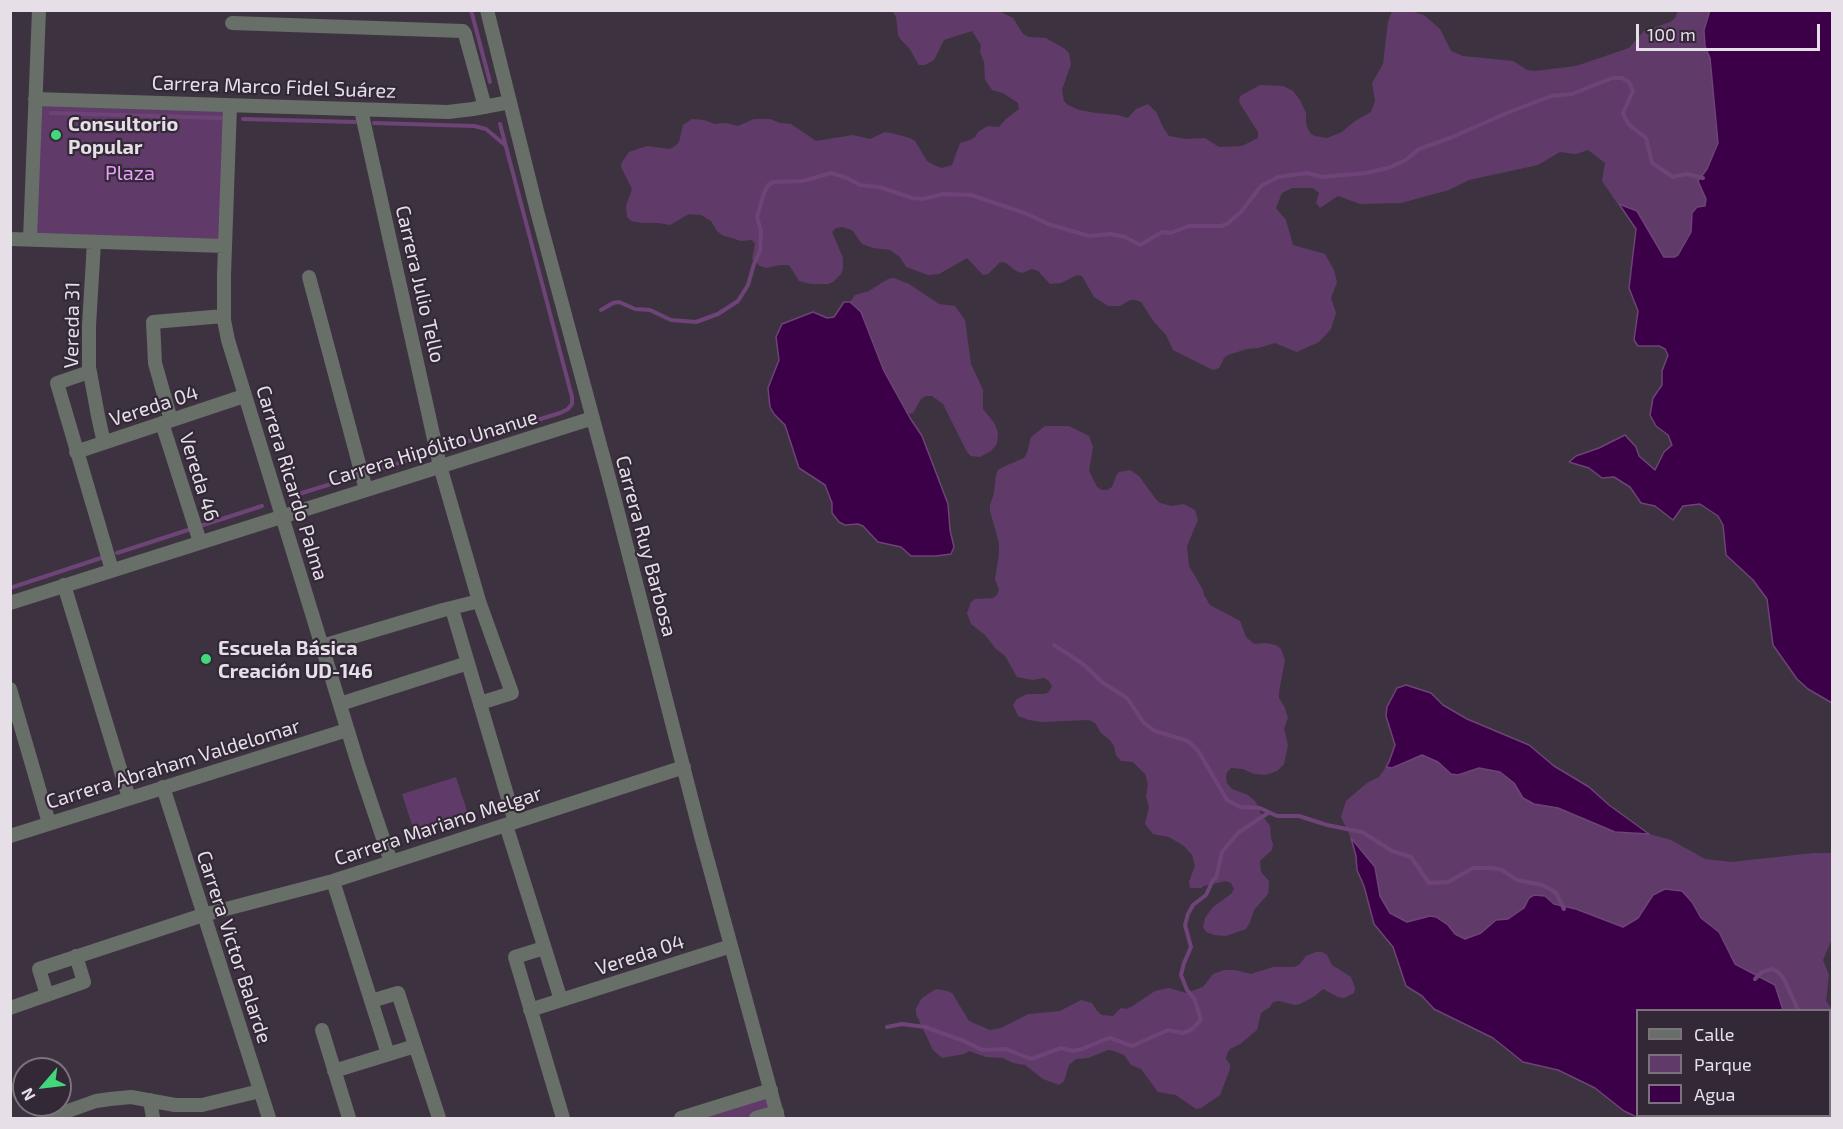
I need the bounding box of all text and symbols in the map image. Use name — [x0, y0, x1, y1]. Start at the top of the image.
scale bar — [1639, 12, 1824, 50]
text: 100 m — [1647, 23, 1696, 45]
street label: Carrera Marco Fidel Suárez — [151, 71, 397, 103]
place label: Consultorio Popular — [68, 112, 178, 159]
marker: Consultorio Popular — [49, 128, 63, 142]
park label: Plaza — [105, 161, 155, 185]
street label: Carrera Julio Tello — [390, 203, 450, 365]
street label: Vereda 31 — [59, 281, 85, 369]
street label: Vereda 04 — [107, 380, 201, 432]
street label: Carrera Ricardo Palma — [251, 383, 333, 583]
street label: Carrera Hipólito Unanue — [325, 405, 541, 491]
street label: Vereda 46 — [174, 430, 224, 524]
street label: Carrera Ruy Barbosa — [610, 453, 682, 639]
place label: Escuela Básica Creación UD-146 — [218, 636, 373, 683]
marker: Escuela Básica Creación UD-146 — [199, 652, 213, 666]
street label: Carrera Abraham Valdelomar — [43, 714, 303, 814]
street label: Carrera Mariano Melgar — [331, 781, 545, 871]
street label: Carrera Victor Balarde — [192, 848, 276, 1046]
street label: Vereda 04 — [593, 929, 687, 981]
legend — [1636, 1009, 1831, 1117]
text: Calle — [1694, 1023, 1735, 1045]
text: Parque — [1694, 1053, 1752, 1075]
north arrow — [12, 1057, 72, 1117]
text: Agua — [1694, 1083, 1735, 1105]
text: N — [16, 1085, 39, 1104]

